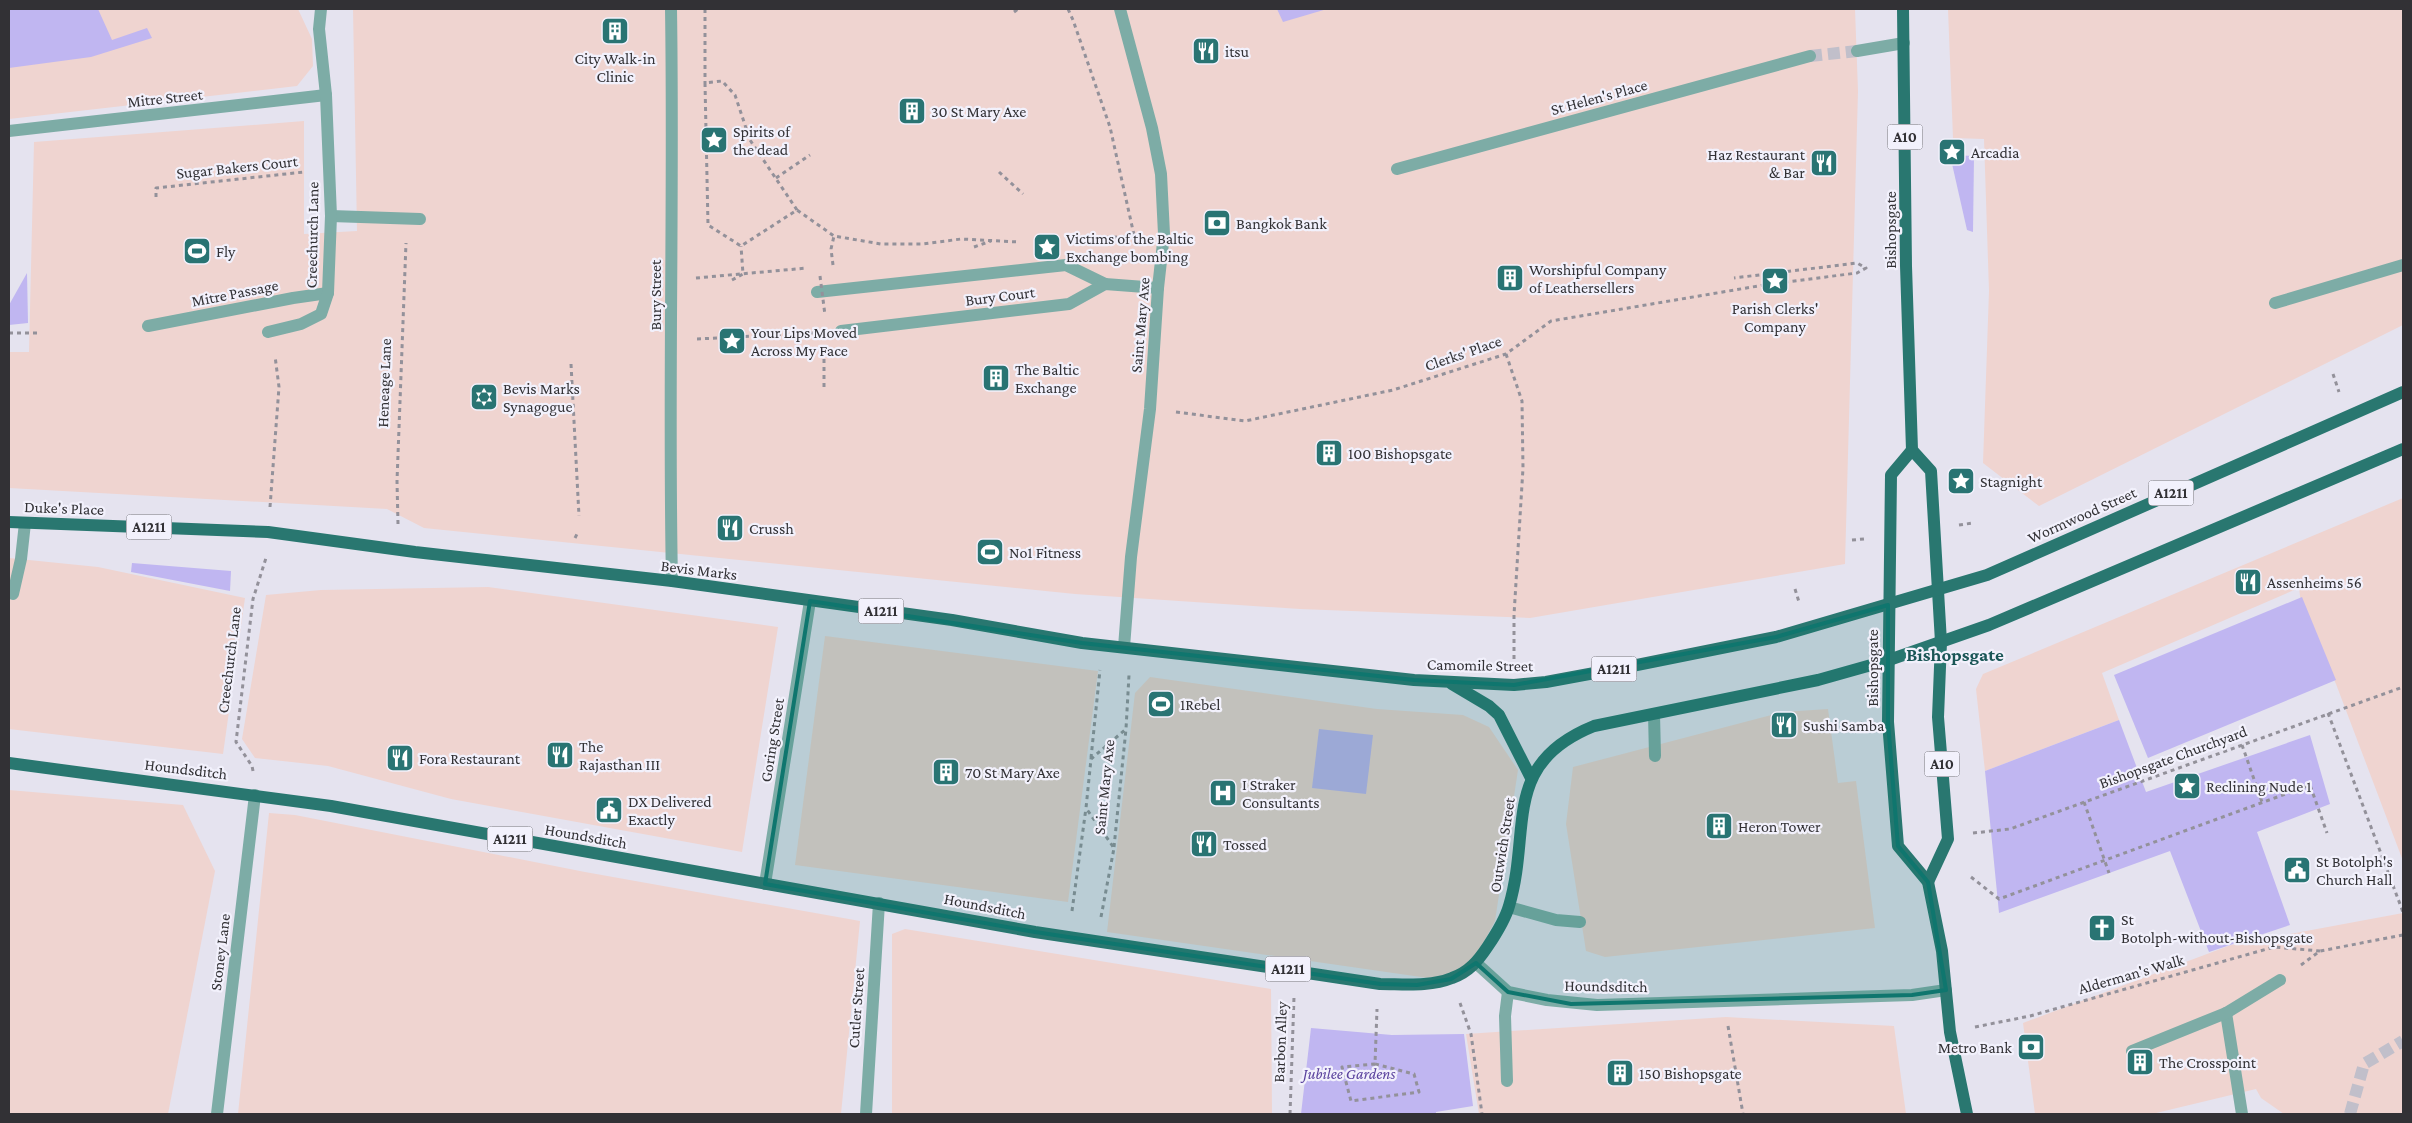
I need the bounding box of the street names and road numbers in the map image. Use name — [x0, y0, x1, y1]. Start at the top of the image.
street label: St Helen's Place — [1549, 76, 1649, 118]
street label: Mitre Street — [127, 86, 204, 110]
road number: A10 — [1888, 124, 1922, 150]
street label: Sugar Bakers Court — [175, 152, 299, 183]
street label: Creechurch Lane — [303, 181, 321, 289]
street label: Bishopsgate — [1882, 191, 1900, 269]
street label: Bury Street — [647, 259, 665, 330]
street label: Mitre Passage — [190, 276, 280, 311]
street label: Saint Mary Axe — [1127, 277, 1154, 373]
street label: Bury Court — [964, 283, 1037, 310]
street label: Clerks' Place — [1422, 332, 1504, 374]
street label: Heneage Lane — [374, 338, 395, 428]
road number: A1211 — [2148, 480, 2194, 506]
street label: Wormwood Street — [2025, 483, 2139, 547]
street label: Duke's Place — [24, 498, 104, 518]
road number: A1211 — [126, 514, 172, 540]
street label: Bevis Marks — [660, 557, 738, 583]
road number: A1211 — [858, 598, 904, 624]
street label: Creechurch Lane — [214, 606, 244, 714]
street label: Bishopsgate — [1864, 629, 1882, 707]
street label: Camomile Street — [1427, 656, 1534, 674]
road number: A1211 — [1592, 656, 1636, 682]
street label: Goring Street — [757, 696, 788, 783]
street label: Bishopsgate Churchyard — [2097, 722, 2250, 793]
street label: Saint Mary Axe — [1091, 739, 1118, 836]
road number: A10 — [1924, 752, 1960, 776]
street label: Houndsditch — [144, 755, 229, 783]
street label: Outwich Street — [1486, 796, 1518, 894]
street label: Houndsditch — [544, 820, 629, 852]
road number: A1211 — [488, 826, 532, 852]
street label: Houndsditch — [943, 890, 1028, 922]
street label: Stoney Lane — [207, 912, 234, 992]
street label: Alderman's Walk — [2076, 951, 2186, 997]
road number: A1211 — [1266, 956, 1310, 982]
street label: Cutler Street — [845, 967, 867, 1049]
street label: Houndsditch — [1564, 977, 1648, 995]
street label: Barbon Alley — [1270, 1000, 1291, 1083]

